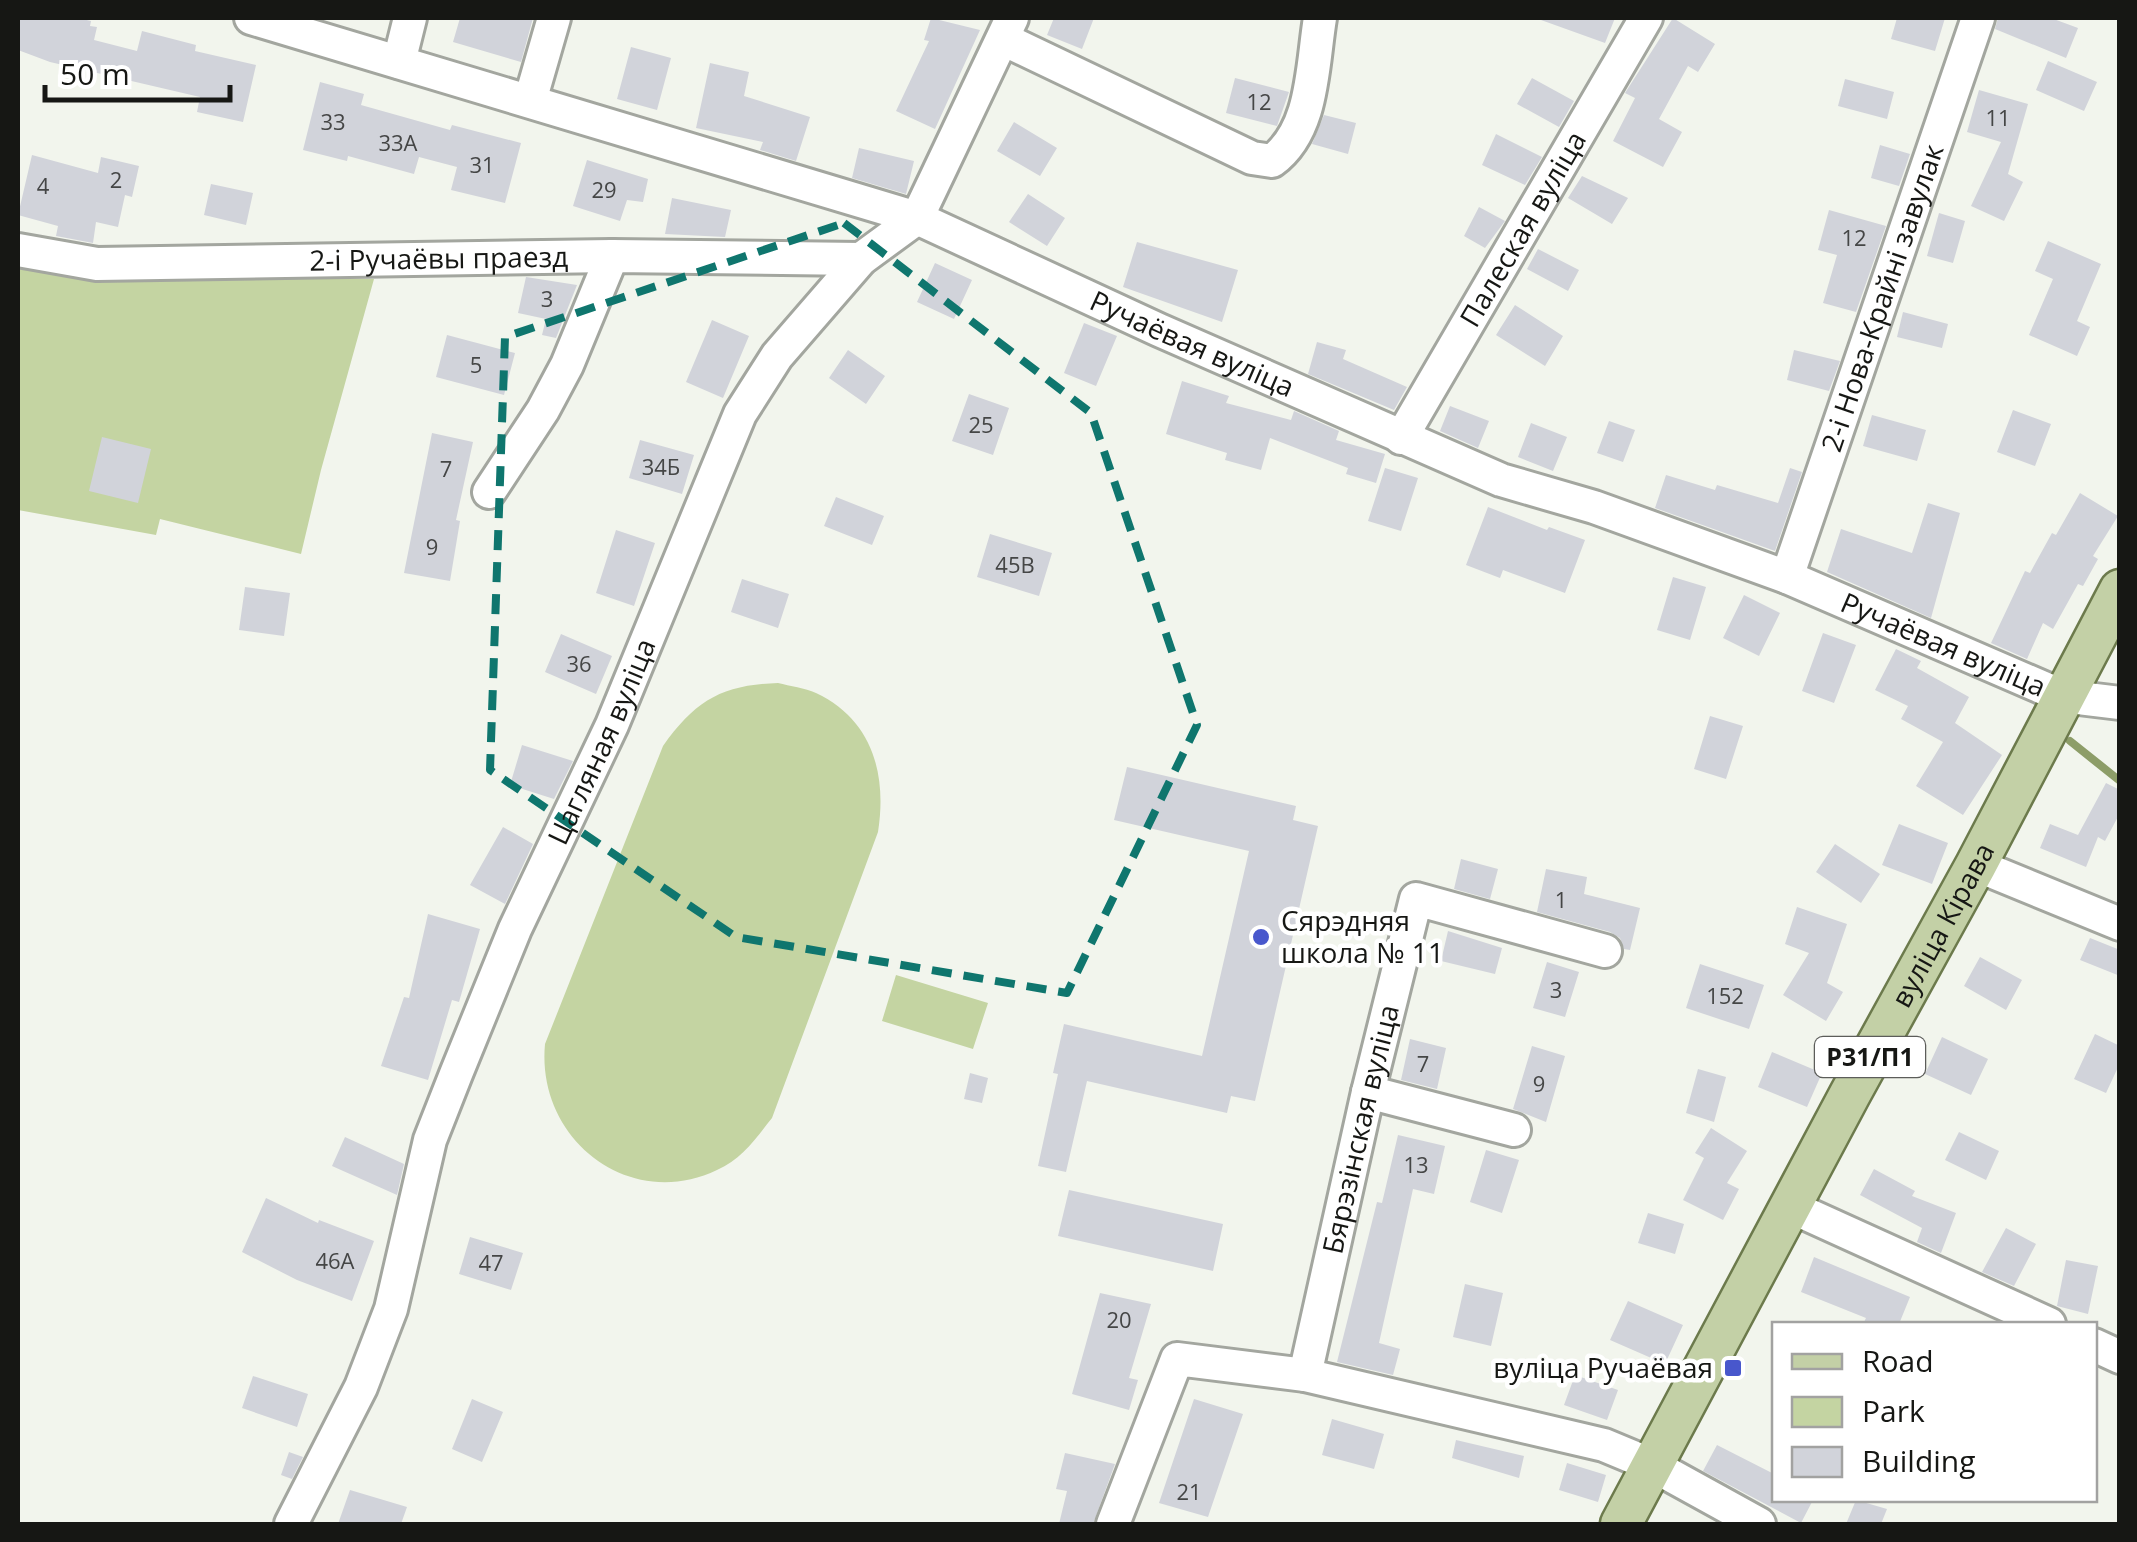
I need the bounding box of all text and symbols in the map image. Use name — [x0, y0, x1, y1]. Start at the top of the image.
scale bar — [45, 40, 230, 102]
text: 50 m — [60, 53, 130, 94]
house number: 12 — [1246, 86, 1272, 116]
house number: 11 — [1985, 102, 2011, 132]
house number: 33 — [320, 106, 346, 136]
street label: Палеская вуліца — [1450, 124, 1594, 333]
house number: 33А — [378, 127, 418, 157]
street label: 2-і Нова-Крайні завулак — [1811, 138, 1952, 456]
house number: 31 — [469, 149, 495, 179]
house number: 2 — [110, 164, 122, 194]
house number: 4 — [37, 170, 50, 200]
house number: 29 — [591, 174, 617, 204]
house number: 12 — [1841, 222, 1867, 252]
street label: 2-і Ручаёвы праезд — [309, 237, 568, 279]
street label: Ручаёвая вуліца — [1084, 281, 1301, 405]
house number: 3 — [541, 283, 553, 313]
house number: 5 — [470, 349, 482, 379]
house number: 25 — [968, 409, 994, 439]
house number: 34Б — [642, 451, 680, 481]
house number: 7 — [440, 453, 452, 483]
house number: 9 — [426, 531, 438, 561]
house number: 45В — [995, 549, 1035, 579]
street label: Ручаёвая вуліца — [1835, 583, 2052, 705]
street label: Цагляная вуліца — [538, 632, 664, 850]
house number: 36 — [566, 648, 592, 678]
street label: вуліца Кірава — [1882, 836, 2002, 1014]
house number: 1 — [1555, 884, 1567, 914]
place label: Сярэдняя школа № 11 — [1281, 901, 1444, 971]
marker: Сярэдняя школа № 11 — [1250, 926, 1272, 948]
house number: 3 — [1550, 974, 1562, 1004]
house number: 152 — [1706, 980, 1744, 1010]
street label: Бярэзінская вуліца — [1313, 1000, 1407, 1257]
road number: Р31/П1 — [1815, 1037, 1925, 1077]
house number: 7 — [1417, 1048, 1429, 1078]
house number: 9 — [1533, 1068, 1545, 1098]
house number: 13 — [1403, 1149, 1429, 1179]
house number: 46А — [315, 1245, 355, 1275]
house number: 47 — [478, 1247, 504, 1277]
house number: 20 — [1106, 1304, 1132, 1334]
legend — [1772, 1322, 2097, 1502]
text: Road — [1862, 1340, 1934, 1381]
place label: вуліца Ручаёвая — [1493, 1348, 1713, 1386]
marker: вуліца Ручаёвая — [1722, 1357, 1744, 1379]
text: Park — [1862, 1390, 1925, 1431]
text: Building — [1862, 1440, 1976, 1481]
house number: 21 — [1176, 1476, 1202, 1506]

